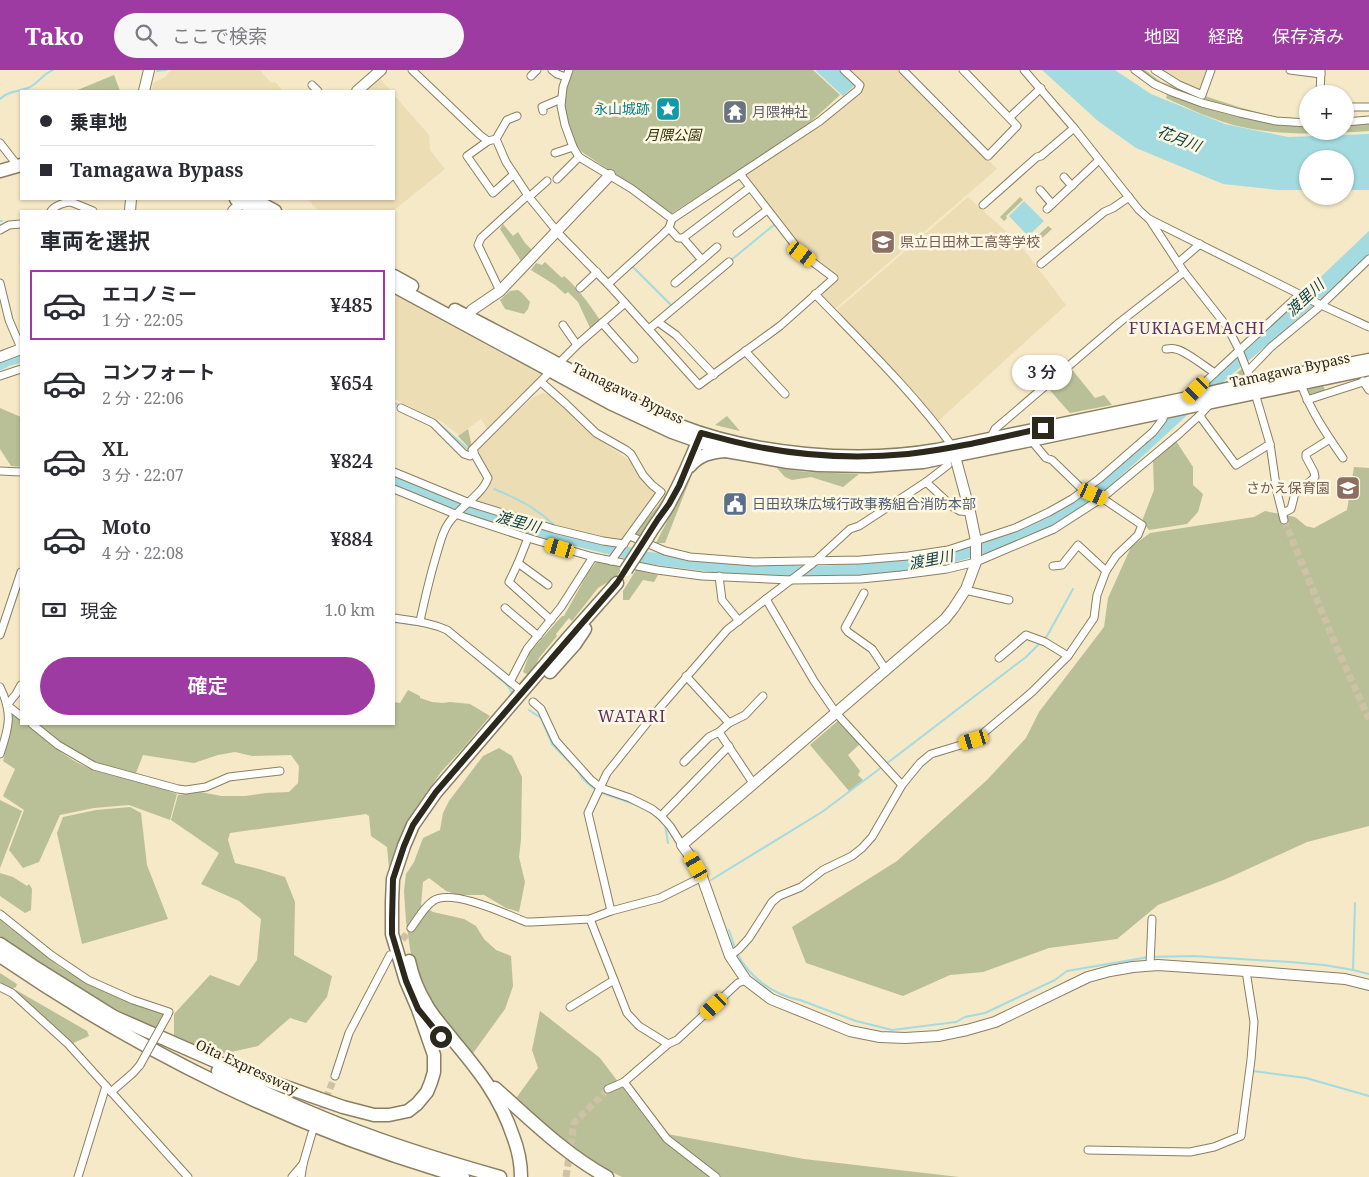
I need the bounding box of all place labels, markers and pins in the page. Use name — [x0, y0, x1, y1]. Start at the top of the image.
place icon: 永山城跡 — [655, 96, 681, 122]
place label: 永山城跡 — [594, 99, 650, 118]
temple icon: 月隈神社 — [722, 99, 748, 125]
place label: 月隈神社 — [752, 102, 808, 121]
school or university icon: 県立日田林工高等学校 — [870, 229, 896, 255]
place label: 県立日田林工高等学校 — [900, 232, 1040, 251]
school or university icon: さかえ保育園 — [1335, 475, 1361, 501]
place label: さかえ保育園 — [1246, 478, 1330, 497]
public building icon: 日田玖珠広域行政事務組合消防本部 — [722, 491, 748, 517]
place label: 日田玖珠広域行政事務組合消防本部 — [752, 494, 976, 513]

